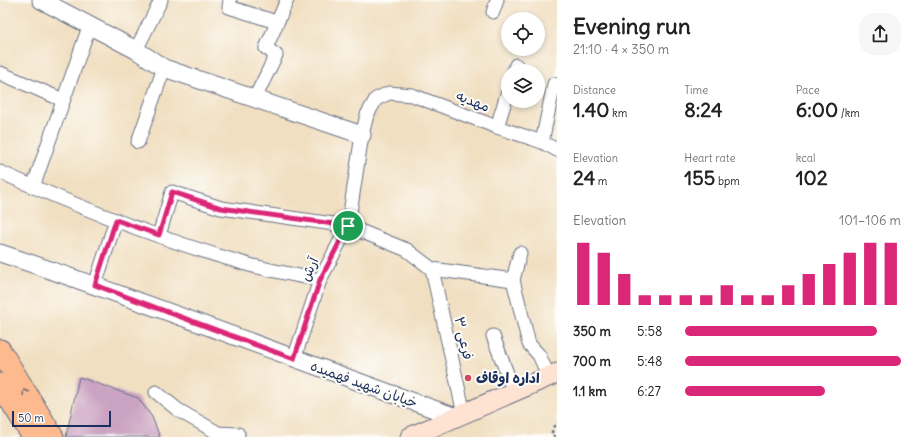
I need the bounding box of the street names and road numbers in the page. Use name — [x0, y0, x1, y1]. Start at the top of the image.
street label: مهدیه — [454, 86, 492, 116]
street label: آرش — [296, 254, 322, 284]
street label: فرعی ۳ — [451, 315, 477, 361]
street label: خیابان شهید فهمیده — [308, 356, 420, 412]

